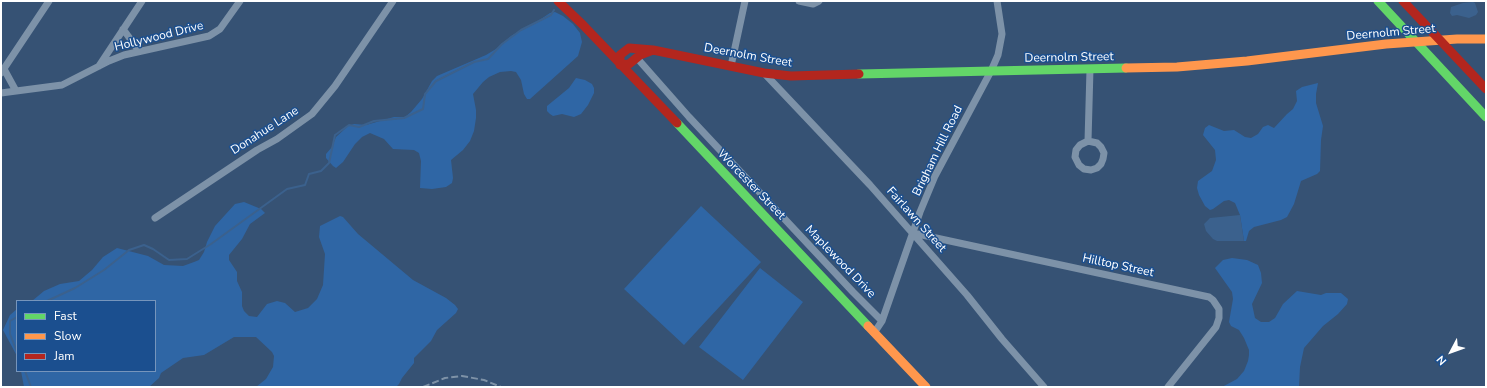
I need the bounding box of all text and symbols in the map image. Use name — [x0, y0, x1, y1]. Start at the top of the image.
street label: Hollywood Drive — [113, 19, 205, 55]
street label: Deernolm Street — [1346, 22, 1436, 44]
street label: Deernolm Street — [703, 41, 793, 71]
street label: Deernolm Street — [1024, 50, 1114, 66]
street label: Brigham Hill Road — [910, 103, 966, 199]
street label: Donahue Lane — [228, 104, 302, 158]
street label: Worcester Street — [714, 147, 788, 223]
street label: Fairlawn Street — [883, 185, 949, 255]
street label: Maplewood Drive — [802, 223, 878, 301]
street label: Hilltop Street — [1081, 251, 1155, 281]
legend — [16, 300, 156, 372]
text: Fast — [54, 308, 77, 324]
text: Slow — [54, 328, 82, 344]
north arrow — [1431, 332, 1471, 372]
text: Jam — [54, 348, 75, 364]
text: N — [1433, 352, 1450, 368]

